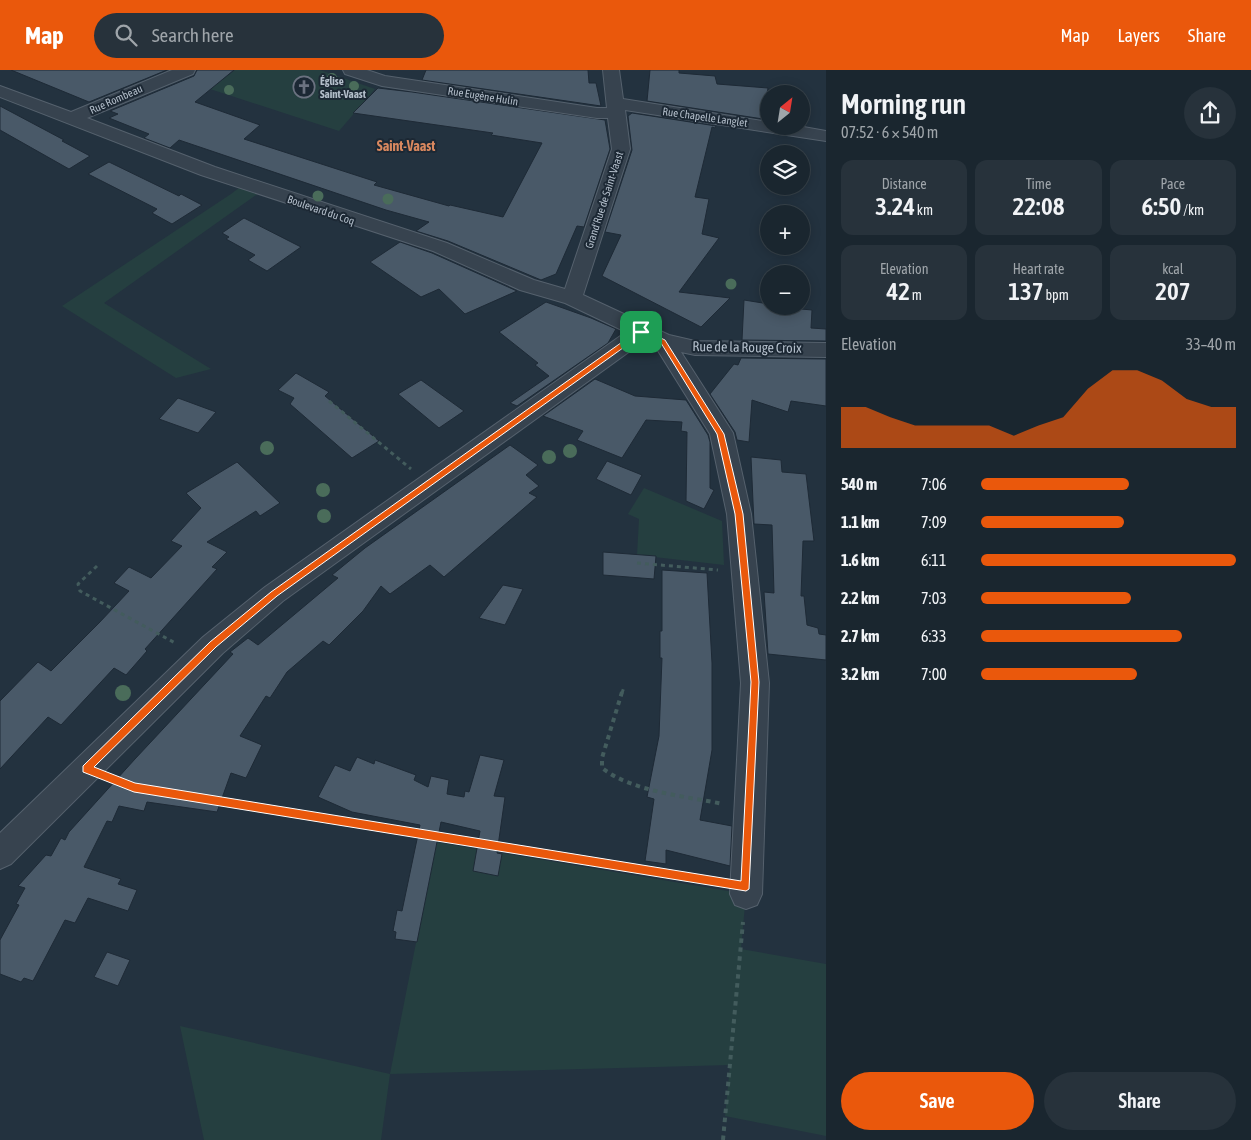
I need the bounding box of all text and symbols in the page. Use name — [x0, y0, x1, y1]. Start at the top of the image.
search box — [94, 13, 444, 58]
icon: search — [112, 21, 140, 49]
text: Map — [25, 22, 64, 49]
text: Search here — [152, 24, 234, 46]
text: Map — [1060, 25, 1089, 46]
text: Layers — [1117, 25, 1160, 46]
text: Share — [1188, 25, 1226, 46]
church icon: Église Saint-Vaast — [292, 75, 316, 99]
place label: Église Saint-Vaast — [320, 75, 367, 100]
street label: Rue Rombeau — [88, 82, 144, 116]
street label: Rue Eugène Hulin — [447, 85, 519, 107]
north arrow — [760, 85, 810, 135]
map controls — [760, 85, 810, 315]
button: share — [1184, 87, 1236, 139]
text: Morning run — [841, 88, 966, 120]
street label: Rue Chapelle Langlet — [662, 105, 748, 129]
text: 07:52 · 6 × 540 m — [841, 123, 938, 141]
district label: Saint-Vaast — [377, 138, 435, 154]
button: layers — [760, 145, 810, 195]
street label: Grand'Rue de Saint-Vaast — [583, 150, 625, 250]
text: Distance — [882, 176, 927, 192]
text: Time — [1026, 176, 1051, 192]
text: Pace — [1161, 176, 1185, 192]
text: 3.24 — [875, 192, 915, 220]
text: 22:08 — [1013, 192, 1064, 220]
text: 6:50 — [1142, 192, 1181, 220]
street label: Boulevard du Coq — [286, 193, 356, 227]
text: km — [915, 202, 933, 218]
text: /km — [1181, 202, 1204, 218]
button: + — [760, 205, 810, 255]
text: Elevation — [880, 261, 928, 277]
text: Heart rate — [1013, 261, 1064, 277]
text: kcal — [1162, 261, 1183, 277]
button: − — [760, 265, 810, 315]
text: 42 — [886, 277, 910, 305]
text: 137 — [1008, 277, 1043, 305]
text: 207 — [1155, 277, 1190, 305]
text: m — [910, 287, 922, 303]
text: bpm — [1043, 287, 1069, 303]
pin — [620, 311, 662, 353]
icon: arrive — [627, 318, 655, 346]
text: Elevation — [841, 335, 896, 353]
text: 33–40 m — [1186, 335, 1236, 353]
street label: Rue de la Rouge Croix — [692, 338, 802, 356]
text: 540 m — [841, 475, 877, 493]
text: 7:06 — [921, 475, 947, 493]
text: 1.1 km — [841, 513, 880, 531]
text: 7:09 — [921, 513, 947, 531]
text: 1.6 km — [841, 551, 880, 569]
text: 6:11 — [921, 551, 946, 569]
text: 2.2 km — [841, 589, 880, 607]
text: 7:03 — [921, 589, 947, 607]
text: 2.7 km — [841, 627, 880, 645]
text: 6:33 — [921, 627, 946, 645]
text: 3.2 km — [841, 665, 880, 683]
text: 7:00 — [921, 665, 947, 683]
button: Save — [841, 1072, 1034, 1130]
button: Share — [1044, 1072, 1236, 1130]

